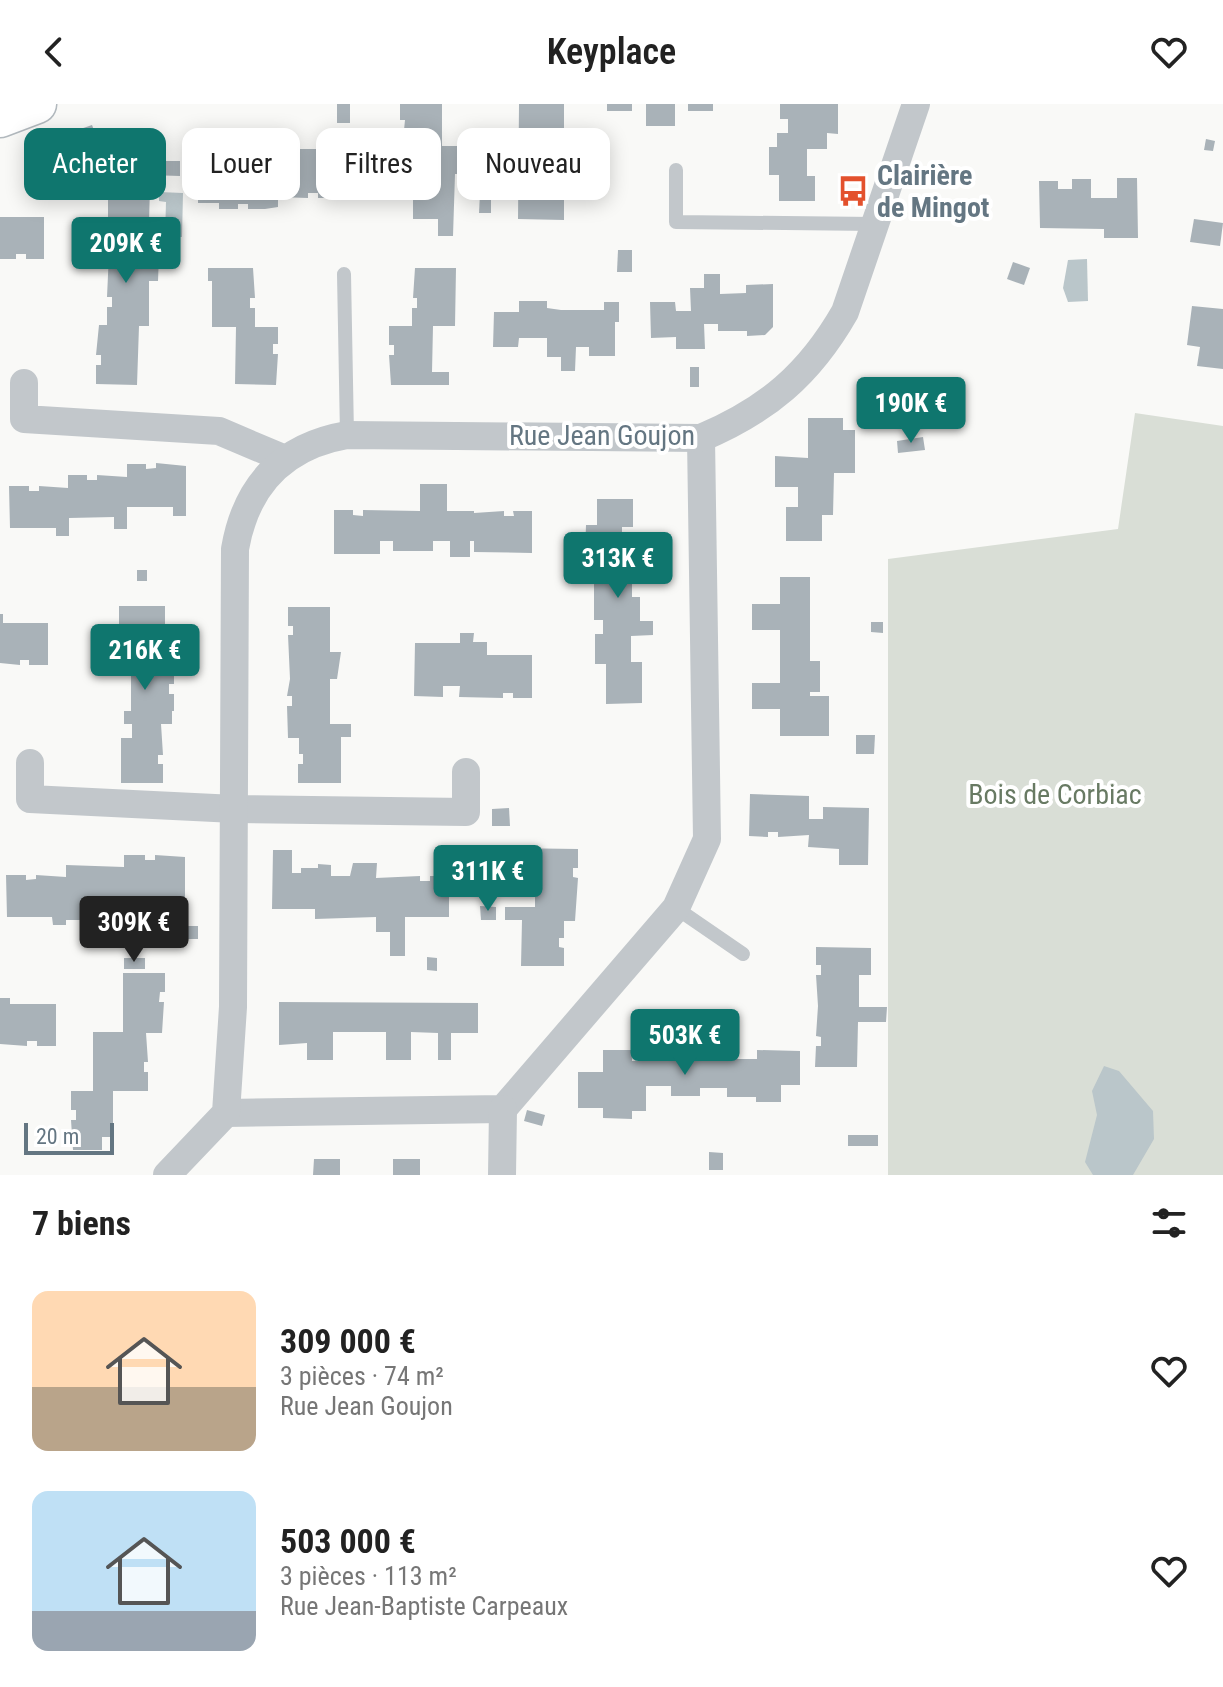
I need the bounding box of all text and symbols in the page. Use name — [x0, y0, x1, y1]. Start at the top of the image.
icon: back — [32, 30, 76, 74]
icon: heart — [1147, 30, 1191, 74]
text: Keyplace — [547, 31, 676, 73]
chip: Acheter — [24, 128, 166, 200]
chip: Louer — [182, 128, 300, 200]
chip: Filtres — [316, 128, 441, 200]
chip: Nouveau — [457, 128, 610, 200]
place label: Clairière de Mingot — [877, 159, 989, 224]
bus stop icon: Clairière de Mingot — [836, 174, 870, 208]
pin: 209K € — [61, 217, 191, 285]
text: 209K € — [90, 228, 162, 258]
pin: 190K € — [846, 377, 976, 445]
text: 190K € — [875, 388, 947, 418]
street label: Rue Jean Goujon — [509, 419, 695, 452]
pin: 313K € — [553, 532, 683, 600]
text: 313K € — [582, 543, 654, 573]
pin: 216K € — [80, 624, 210, 692]
text: 216K € — [109, 635, 181, 665]
park label: Bois de Corbiac — [968, 778, 1142, 811]
pin: 311K € — [423, 845, 553, 913]
text: 311K € — [452, 856, 524, 886]
pin: 309K € — [69, 896, 199, 964]
text: 309K € — [98, 907, 170, 937]
pin: 503K € — [620, 1009, 750, 1077]
text: 503K € — [649, 1020, 721, 1050]
scale bar — [24, 1119, 114, 1155]
text: 20 m — [36, 1124, 79, 1149]
icon: filters — [1147, 1201, 1191, 1245]
text: 7 biens — [32, 1203, 131, 1243]
text: 309 000 € — [280, 1321, 416, 1361]
icon: home — [96, 1323, 192, 1419]
icon: heart — [1147, 1349, 1191, 1393]
text: 3 pièces · 74 m² — [280, 1361, 444, 1391]
text: Rue Jean Goujon — [280, 1391, 453, 1421]
text: 503 000 € — [280, 1521, 416, 1561]
icon: home — [96, 1523, 192, 1619]
icon: heart — [1147, 1549, 1191, 1593]
text: 3 pièces · 113 m² — [280, 1561, 457, 1591]
text: Rue Jean-Baptiste Carpeaux — [280, 1591, 568, 1621]

